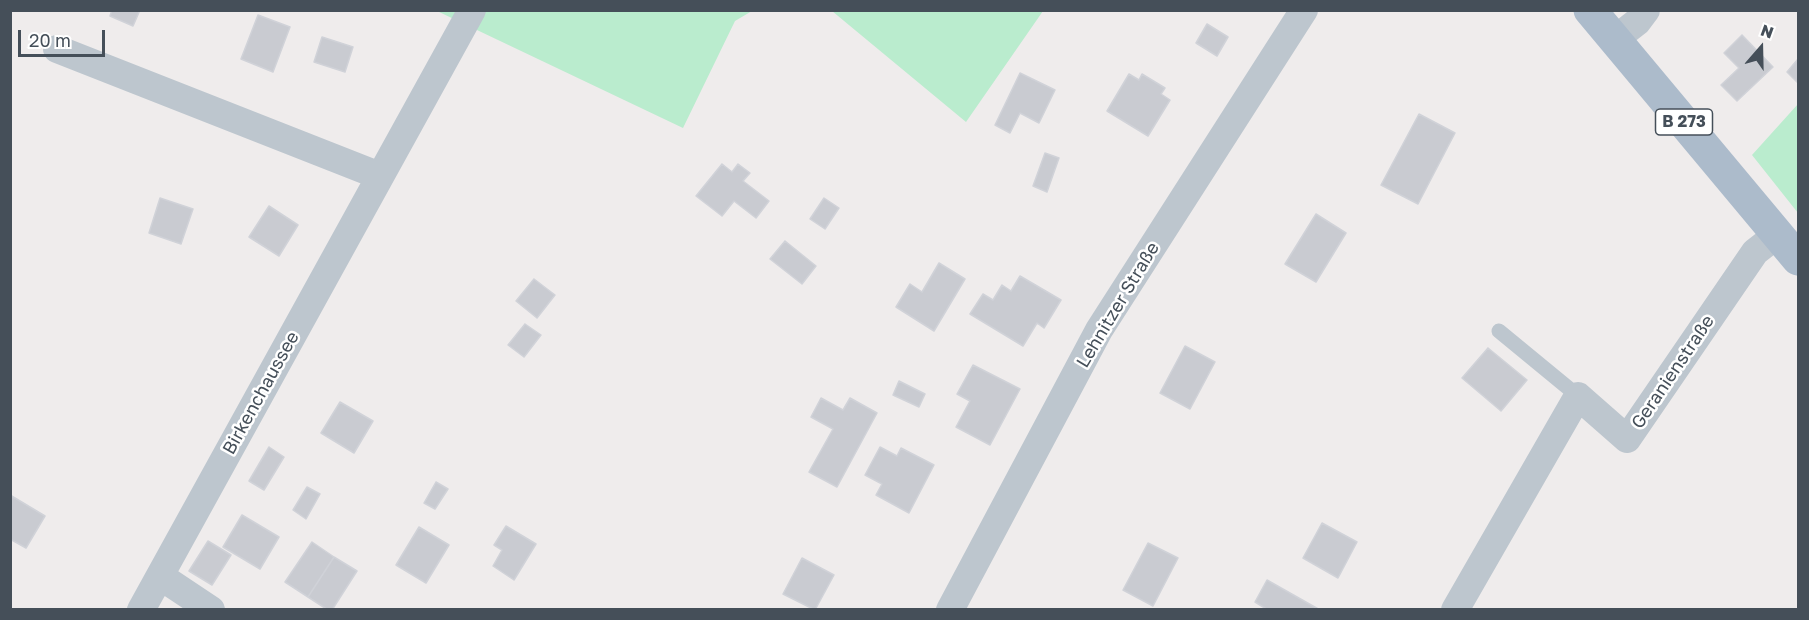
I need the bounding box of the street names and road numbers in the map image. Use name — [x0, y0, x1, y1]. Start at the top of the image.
road number: B 273 — [1656, 109, 1712, 135]
street label: Lehnitzer Straße — [1072, 238, 1164, 372]
street label: Geranienstraße — [1627, 311, 1719, 433]
street label: Birkenchaussee — [218, 328, 304, 458]

